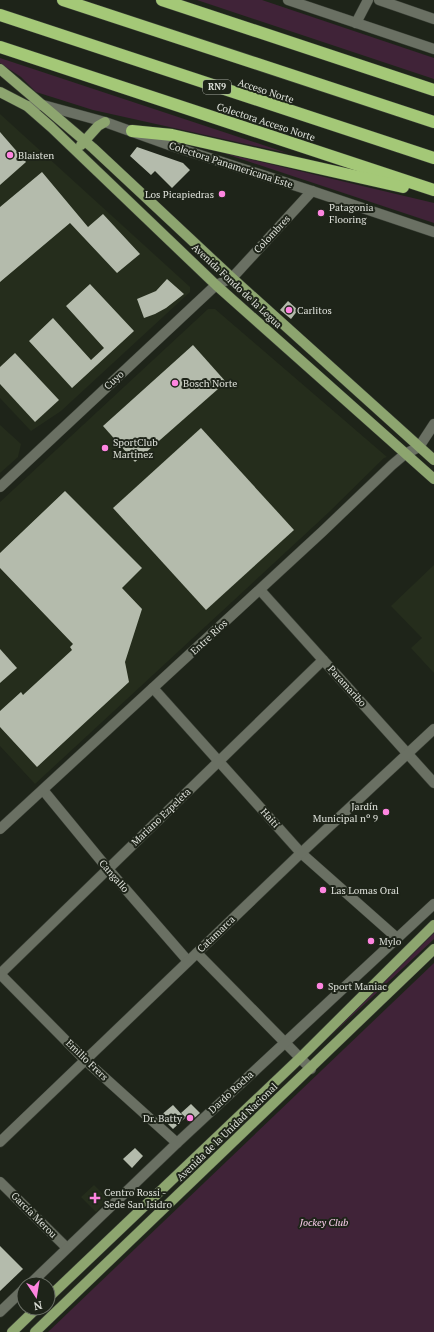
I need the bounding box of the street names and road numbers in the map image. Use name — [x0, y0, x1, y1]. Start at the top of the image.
street label: Acceso Norte — [236, 76, 296, 106]
road number: RN9 — [203, 80, 231, 94]
street label: Colectora Acceso Norte — [215, 100, 317, 144]
street label: Colectora Panamericana Este — [167, 139, 295, 191]
street label: Colombres — [251, 212, 293, 256]
street label: Avenida Fondo de la Legua — [189, 241, 285, 331]
street label: Cuyo — [101, 367, 127, 392]
street label: Entre Ríos — [188, 617, 230, 657]
street label: Paramaribo — [325, 663, 369, 710]
street label: Mariano Ezpeleta — [129, 785, 193, 849]
street label: Haití — [258, 805, 282, 831]
street label: Cangallo — [96, 857, 132, 895]
street label: Catamarca — [194, 913, 238, 955]
street label: Emilio Frers — [63, 1037, 111, 1083]
street label: Dardo Rocha — [206, 1068, 256, 1116]
street label: Avenida de la Unidad Nacional — [174, 1080, 280, 1184]
street label: García Merou — [8, 1189, 60, 1241]

